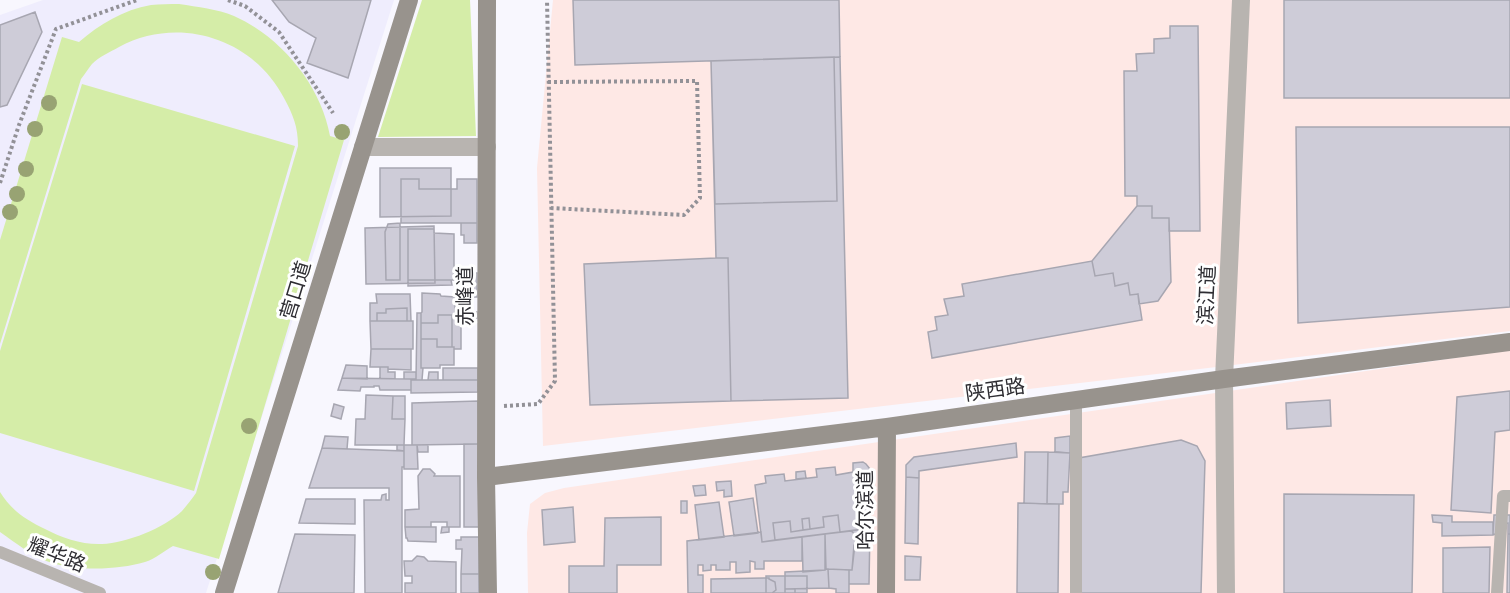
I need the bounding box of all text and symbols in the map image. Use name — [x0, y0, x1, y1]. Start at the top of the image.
street label: 营口道 — [273, 257, 317, 323]
street label: 滨江道 — [1191, 264, 1221, 326]
street label: 赤峰道 — [451, 266, 478, 326]
street label: 陕西路 — [963, 371, 1027, 407]
street label: 哈尔滨道 — [851, 470, 878, 550]
street label: 耀华路 — [24, 530, 90, 578]

